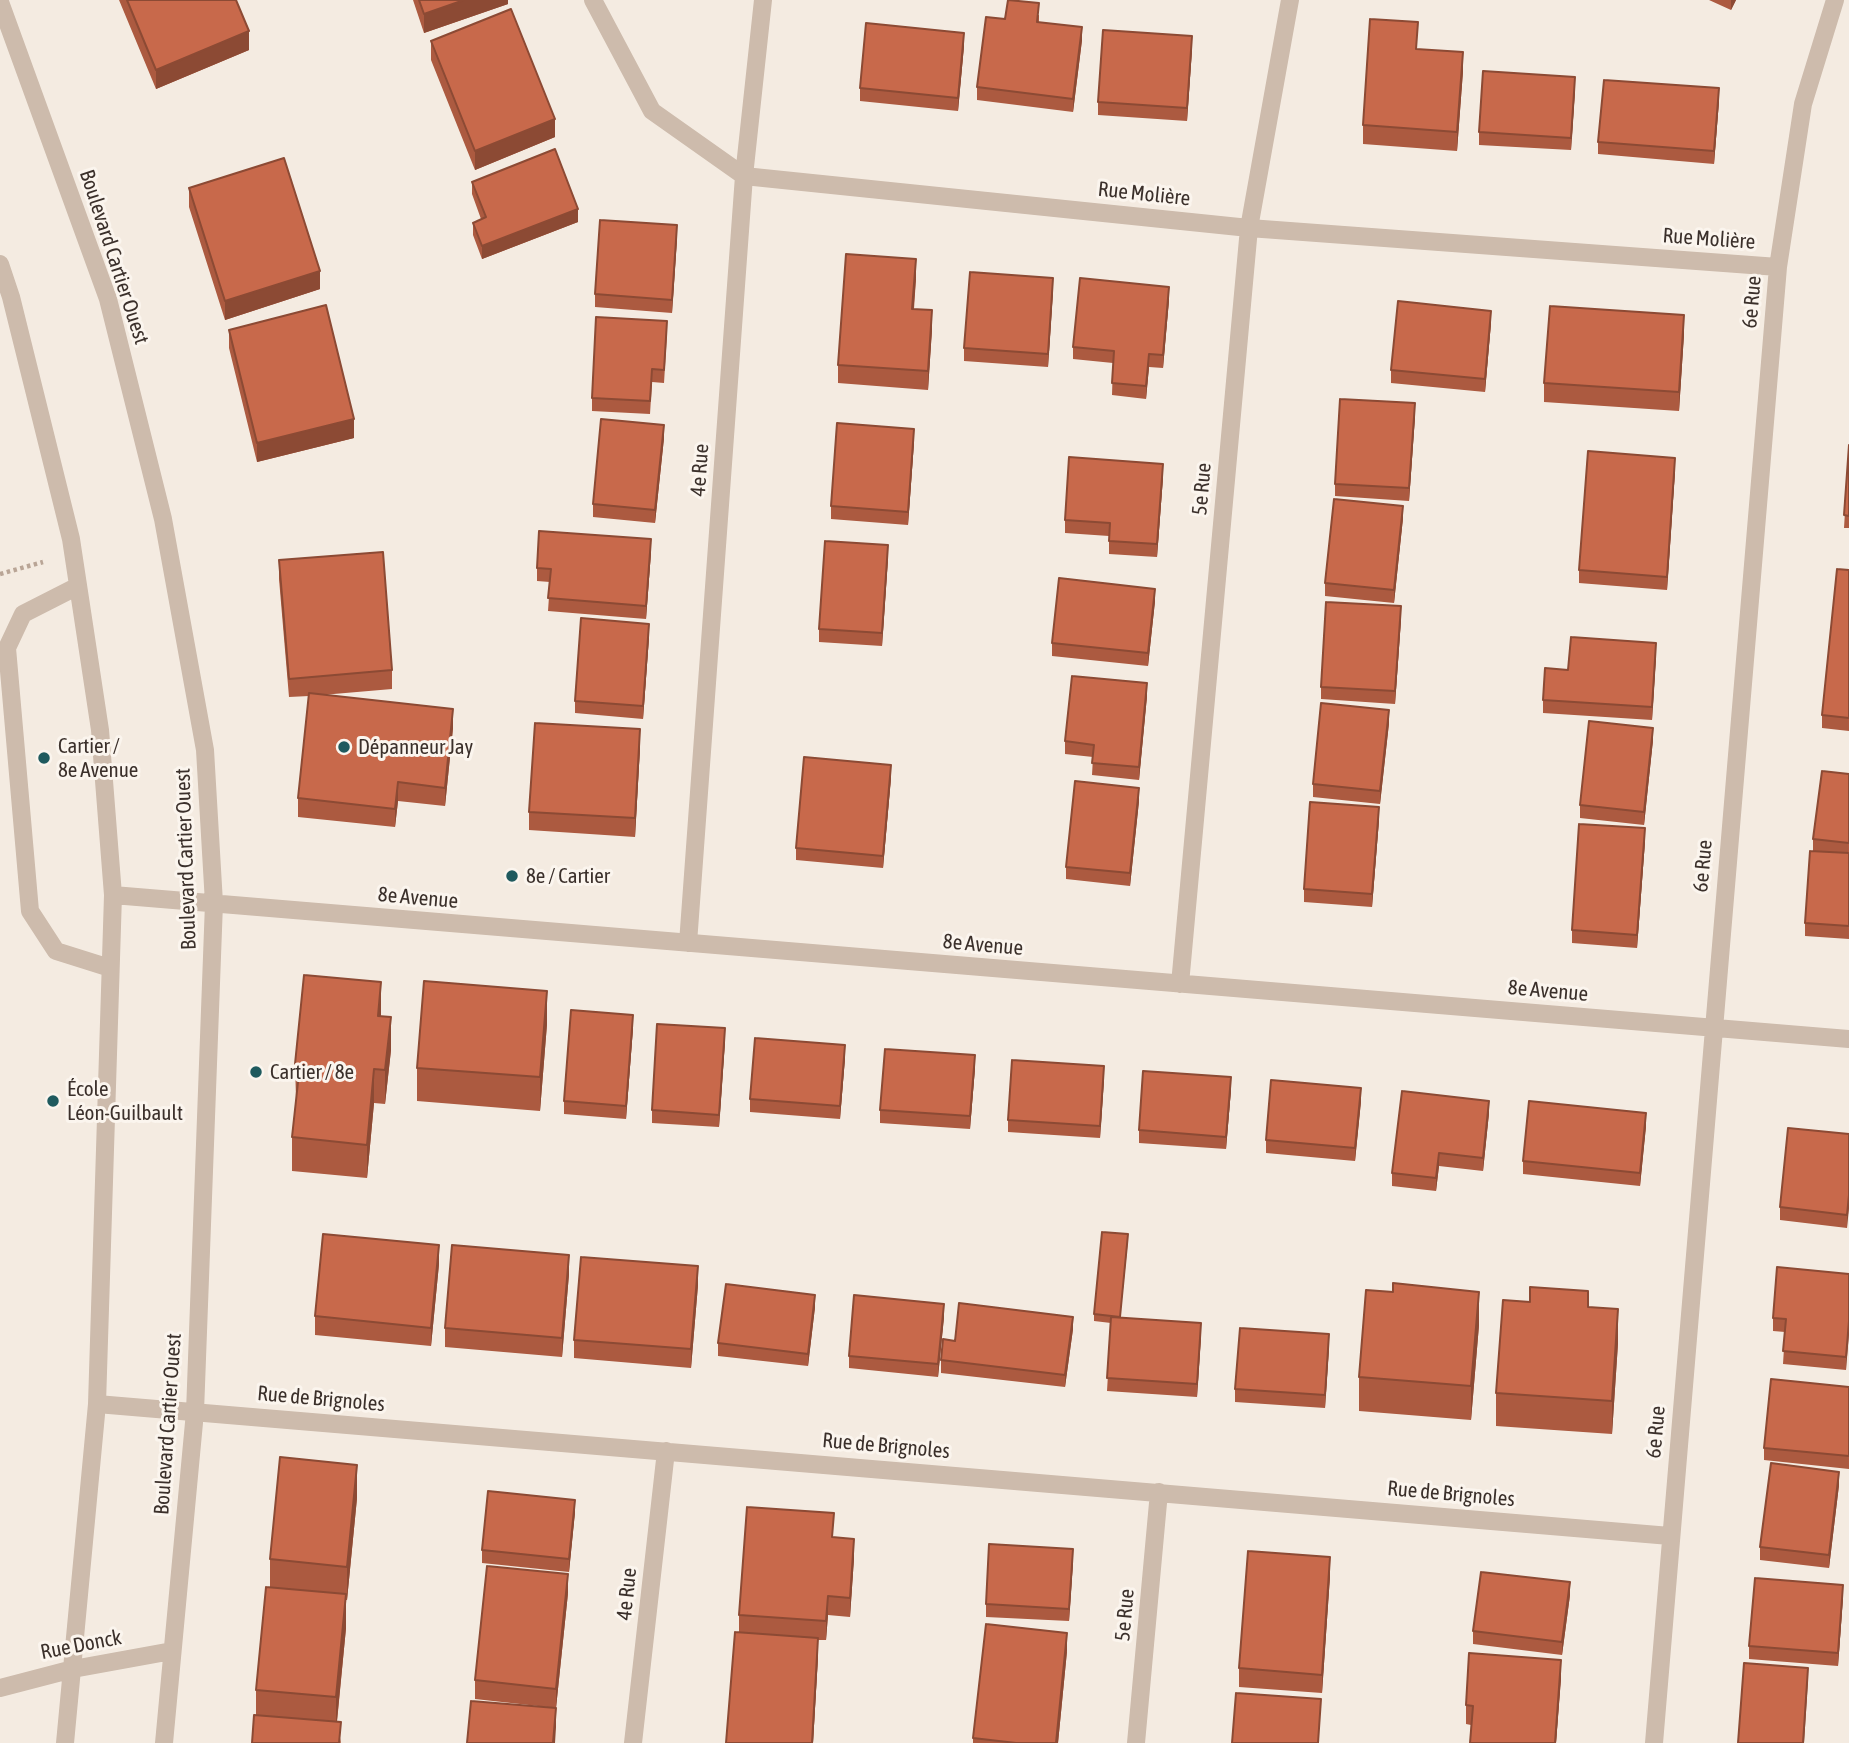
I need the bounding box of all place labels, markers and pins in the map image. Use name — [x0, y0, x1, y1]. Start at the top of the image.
place label: Cartier / 8e Avenue — [58, 733, 138, 783]
place label: Dépanneur Jay — [358, 734, 473, 760]
marker: Dépanneur Jay — [336, 739, 352, 755]
marker: Cartier / 8e Avenue — [36, 750, 52, 766]
place label: 8e / Cartier — [526, 863, 610, 889]
marker: 8e / Cartier — [504, 868, 520, 884]
place label: Cartier / 8e — [270, 1059, 354, 1085]
marker: Cartier / 8e — [248, 1064, 264, 1080]
place label: École Léon-Guilbault — [67, 1076, 183, 1126]
marker: École Léon-Guilbault — [45, 1093, 61, 1109]

